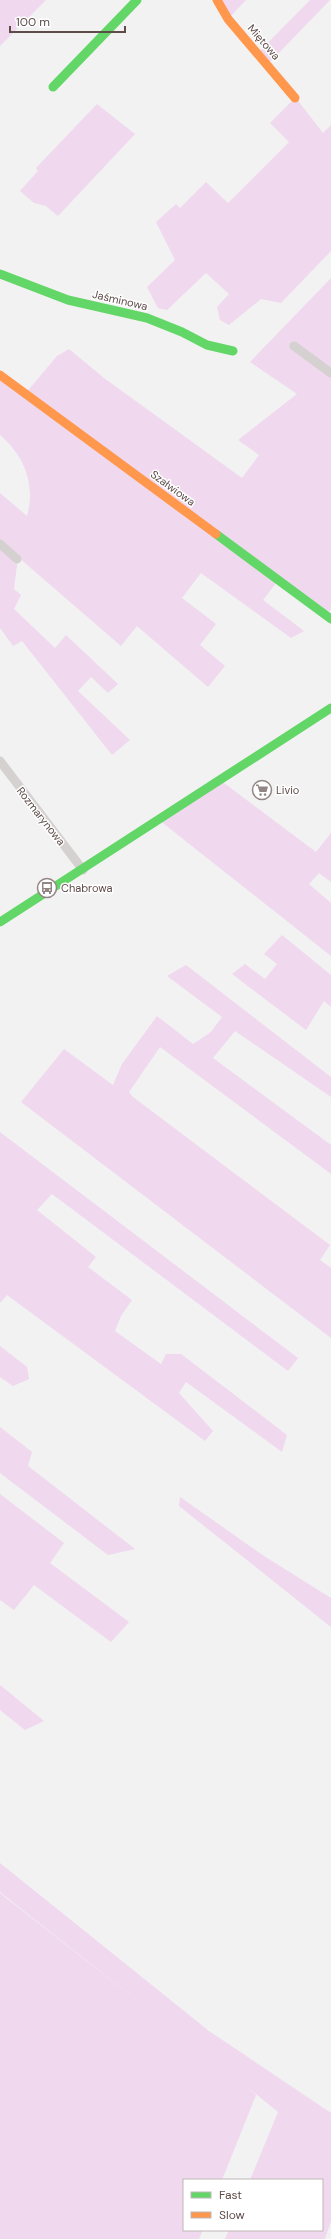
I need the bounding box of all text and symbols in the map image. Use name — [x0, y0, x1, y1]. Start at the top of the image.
scale bar — [10, 8, 125, 34]
text: 100 m — [16, 14, 50, 30]
street label: Miętowa — [245, 21, 283, 63]
street label: Jaśminowa — [91, 287, 149, 313]
street label: Szałwiowa — [148, 467, 198, 509]
supermarket icon: Livio — [251, 779, 273, 801]
place label: Livio — [276, 783, 299, 797]
street label: Rozmarynowa — [14, 784, 68, 848]
bus stop icon: Chabrowa — [36, 877, 58, 899]
place label: Chabrowa — [61, 881, 112, 895]
legend — [183, 2179, 323, 2231]
text: Fast — [219, 2187, 242, 2203]
text: Slow — [219, 2207, 245, 2223]

